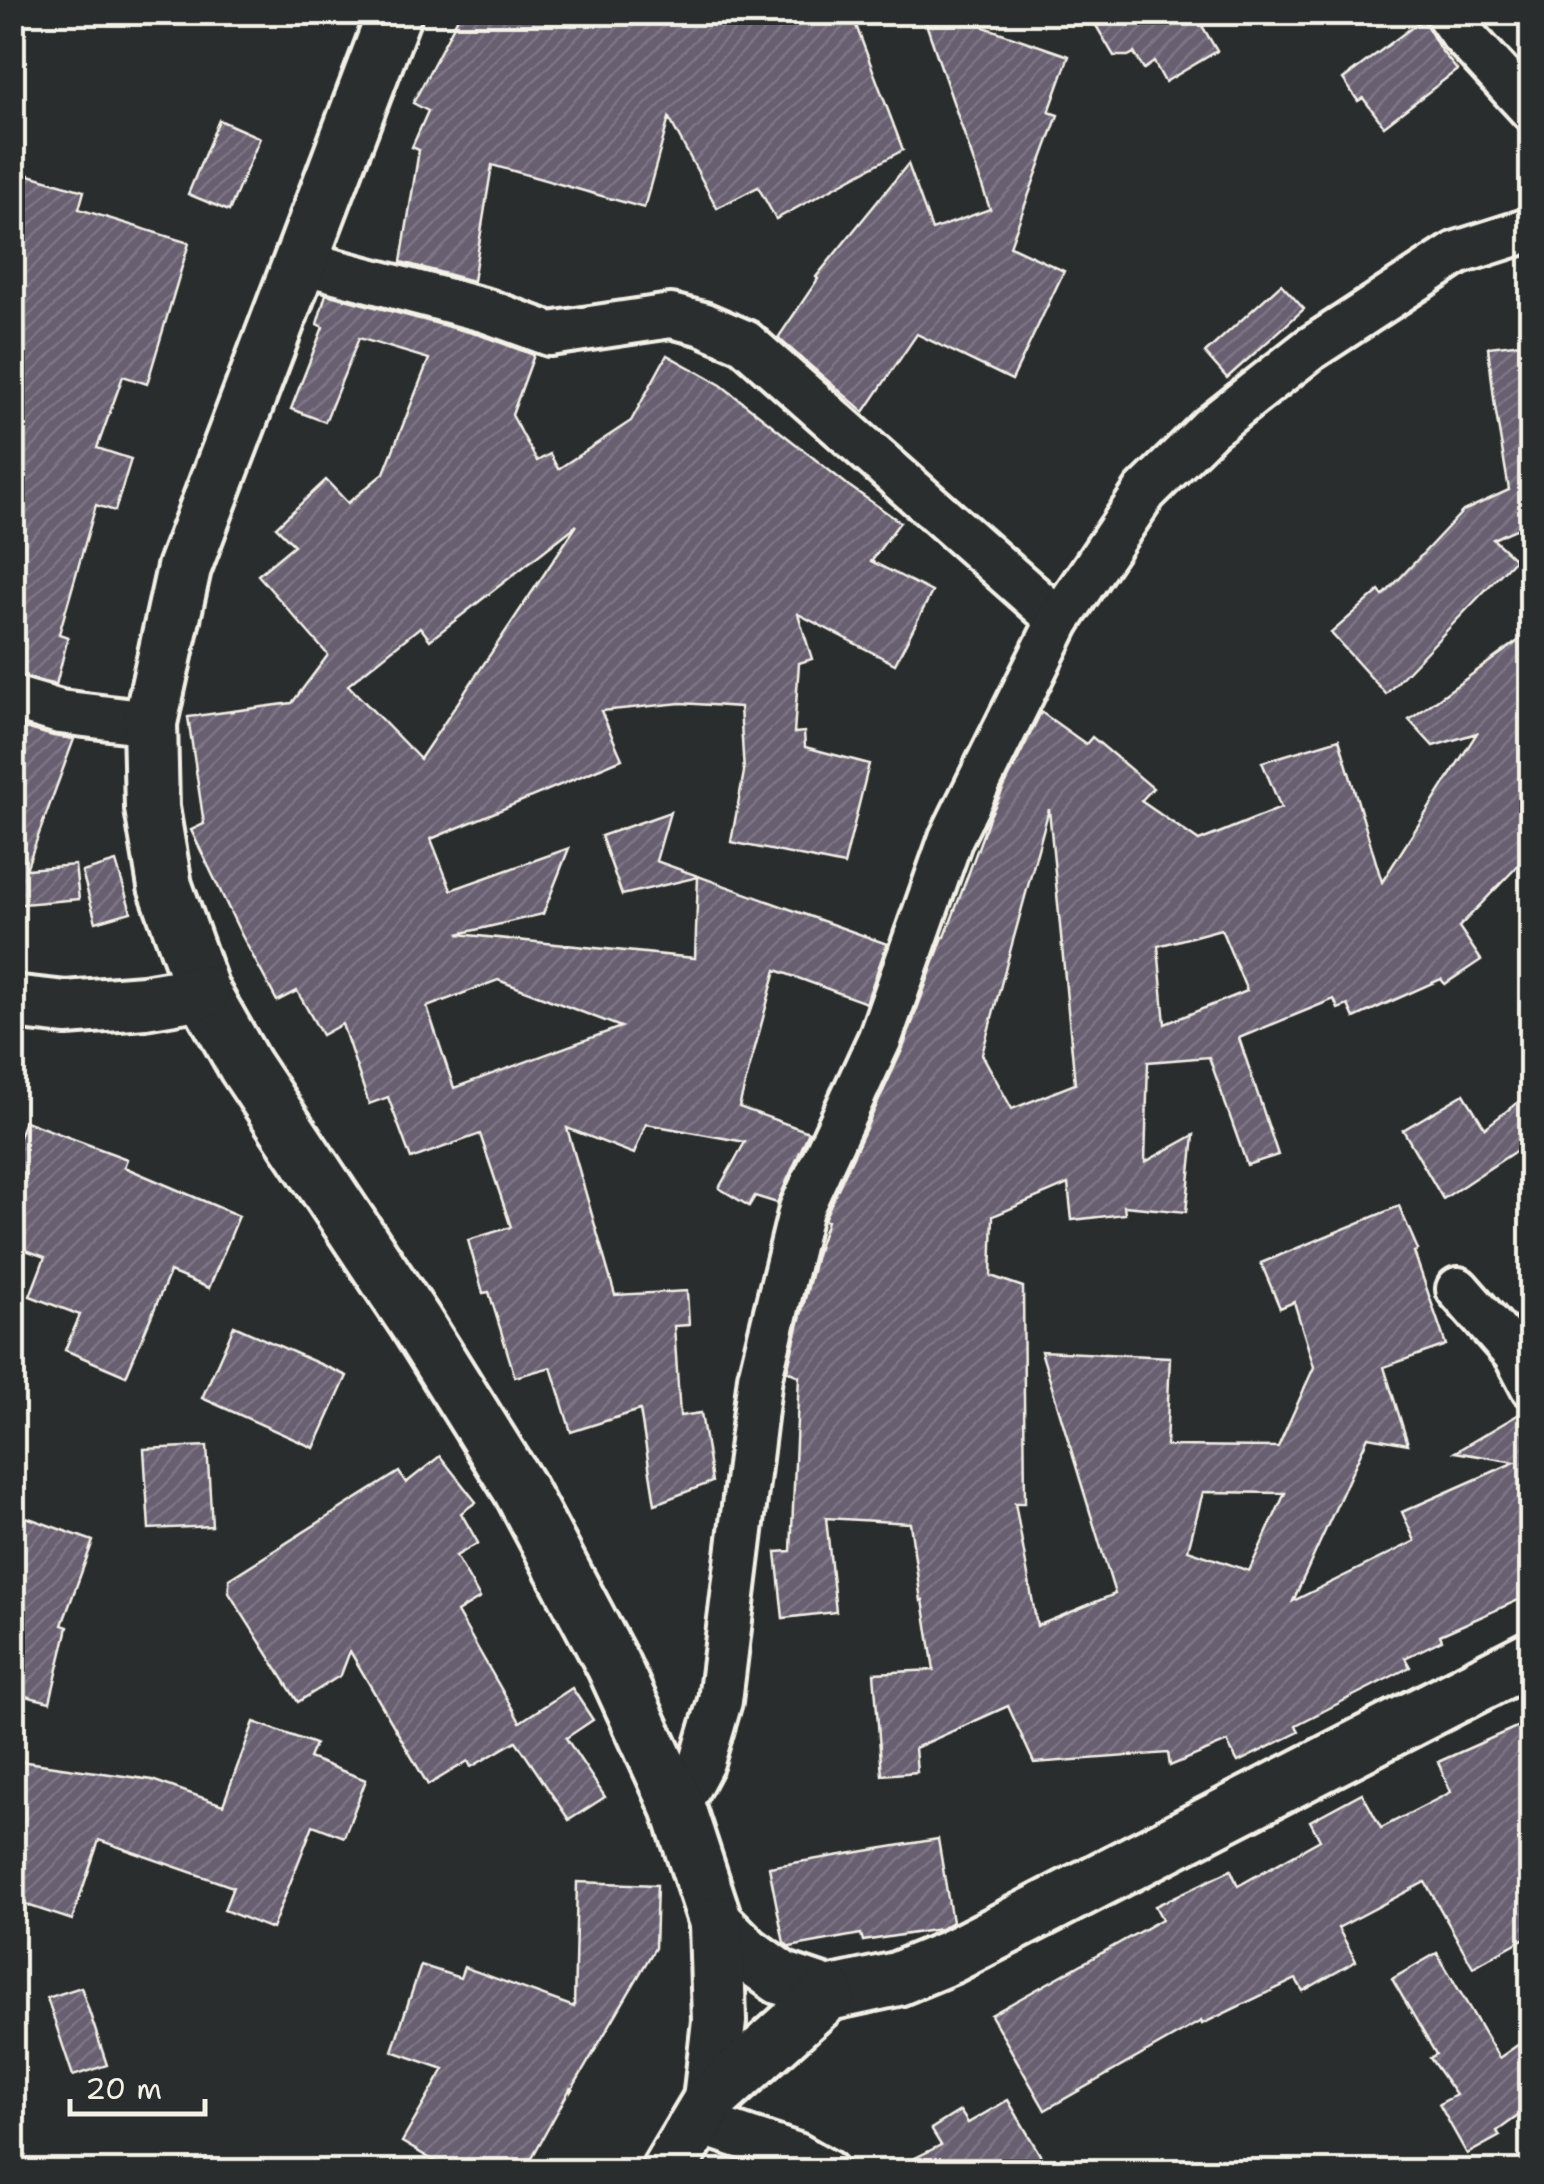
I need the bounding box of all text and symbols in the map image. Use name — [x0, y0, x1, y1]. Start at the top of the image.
scale bar — [70, 2054, 205, 2116]
text: 20 m — [85, 2068, 162, 2109]

